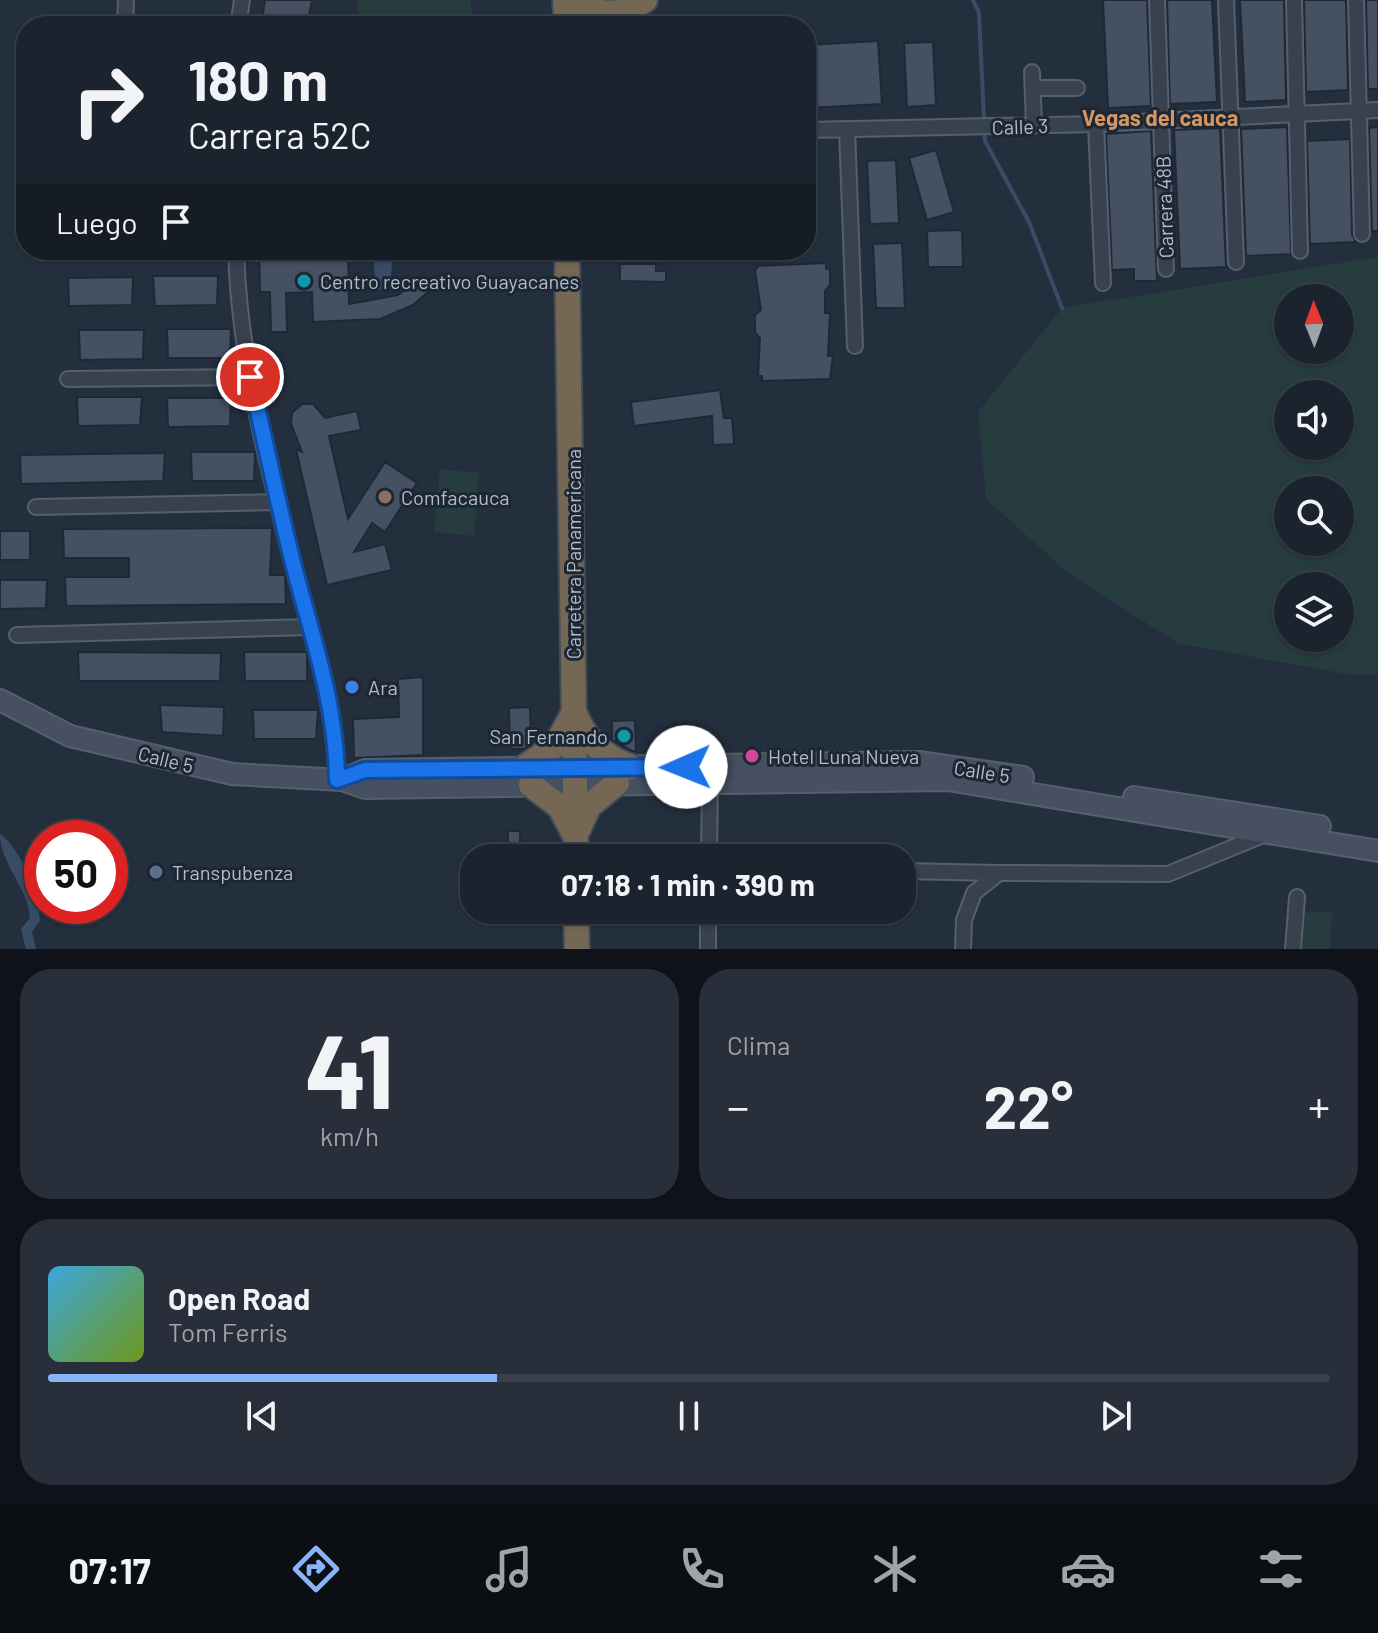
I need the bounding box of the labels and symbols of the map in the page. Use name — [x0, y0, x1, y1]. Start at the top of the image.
district label: Vegas del cauca — [1082, 104, 1238, 130]
street label: Calle 3 — [991, 113, 1049, 139]
street label: Carrera 48B — [1150, 155, 1178, 259]
place label: Centro recreativo Guayacanes — [320, 269, 579, 293]
marker: Centro recreativo Guayacanes — [295, 272, 313, 290]
north arrow — [1274, 284, 1354, 364]
pin — [216, 343, 284, 411]
street label: Carretera Panamericana — [561, 449, 585, 659]
place label: Comfacauca — [401, 485, 510, 509]
marker: Comfacauca — [376, 488, 394, 506]
place label: Ara — [368, 675, 398, 699]
marker: Ara — [343, 678, 361, 696]
place label: San Fernando — [489, 724, 608, 748]
position arrow — [644, 725, 728, 809]
marker: San Fernando — [615, 727, 633, 745]
street label: Calle 5 — [136, 741, 196, 777]
place label: Hotel Luna Nueva — [768, 744, 919, 768]
marker: Hotel Luna Nueva — [743, 747, 761, 765]
street label: Calle 5 — [952, 755, 1012, 787]
speed limit sign: 50 — [24, 820, 128, 924]
place label: Transpubenza — [172, 860, 293, 884]
marker: Transpubenza — [147, 863, 165, 881]

